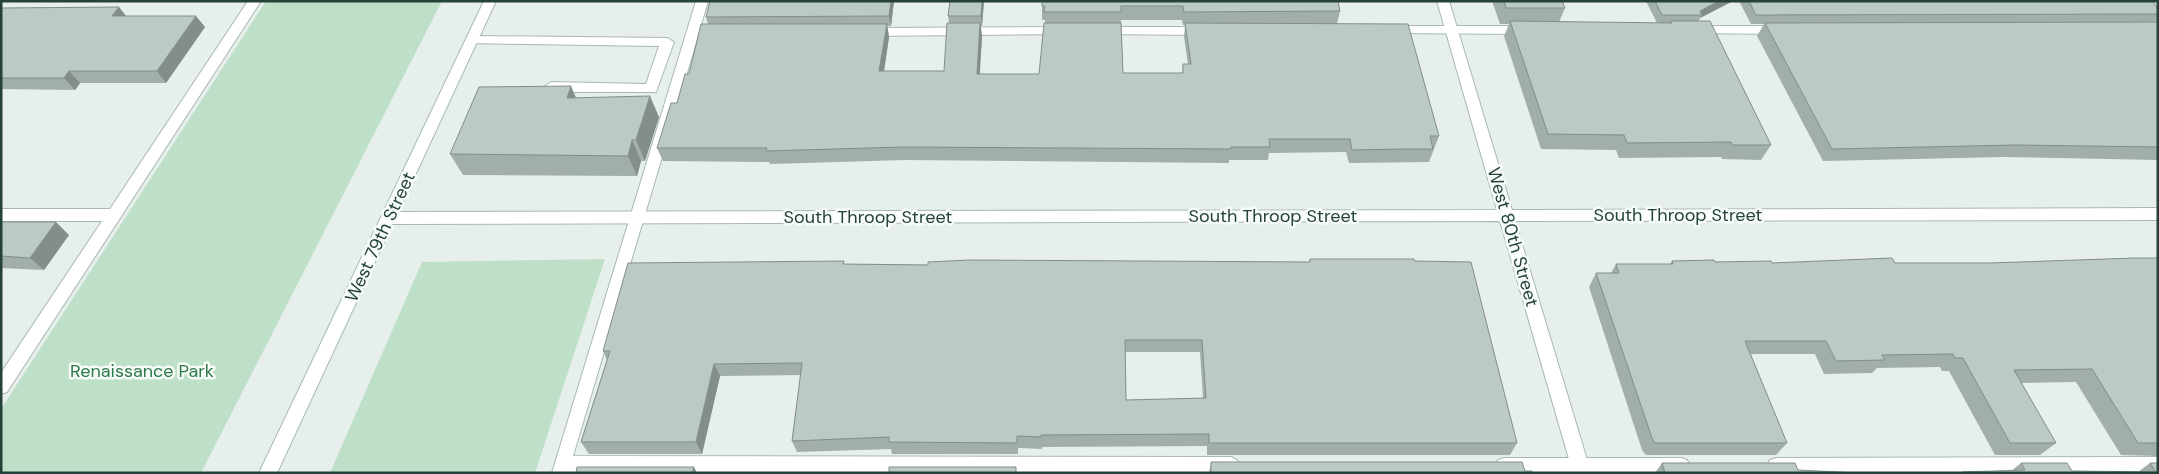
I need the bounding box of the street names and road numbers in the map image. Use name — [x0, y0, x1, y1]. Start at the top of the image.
street label: West 80th Street — [1482, 165, 1544, 309]
street label: West 79th Street — [339, 168, 421, 306]
street label: South Throop Street — [1594, 203, 1762, 227]
street label: South Throop Street — [1189, 204, 1357, 228]
street label: South Throop Street — [784, 205, 952, 229]

